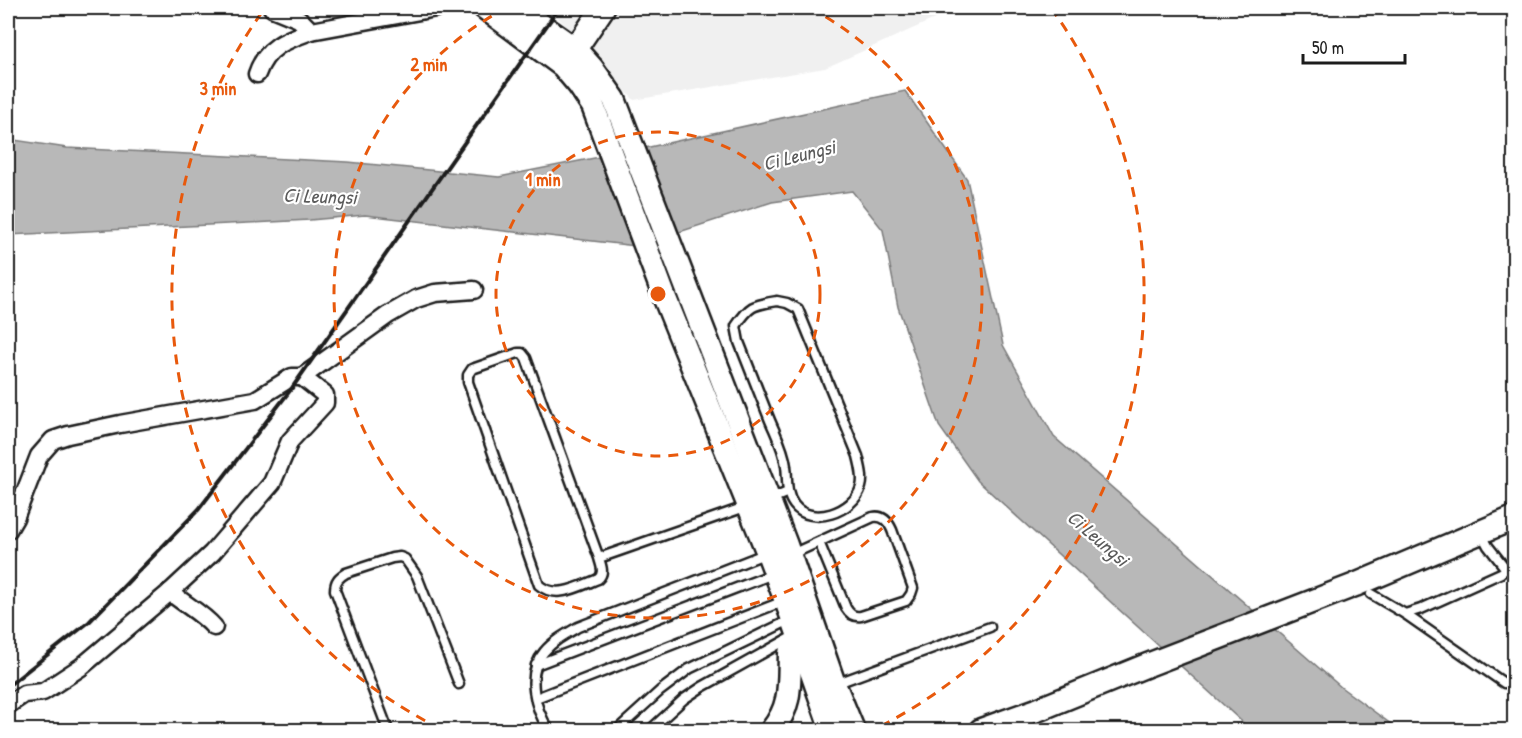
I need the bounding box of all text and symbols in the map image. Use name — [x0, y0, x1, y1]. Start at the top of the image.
scale bar — [1303, 27, 1405, 65]
text: 50 m — [1312, 35, 1344, 60]
text: 2 min — [411, 52, 447, 77]
text: 3 min — [200, 76, 236, 101]
water label: Ci Leungsi — [760, 132, 841, 177]
text: 1 min — [525, 167, 561, 192]
water label: Ci Leungsi — [283, 181, 360, 211]
centre of rings — [648, 284, 668, 304]
water label: Ci Leungsi — [1061, 503, 1137, 574]

